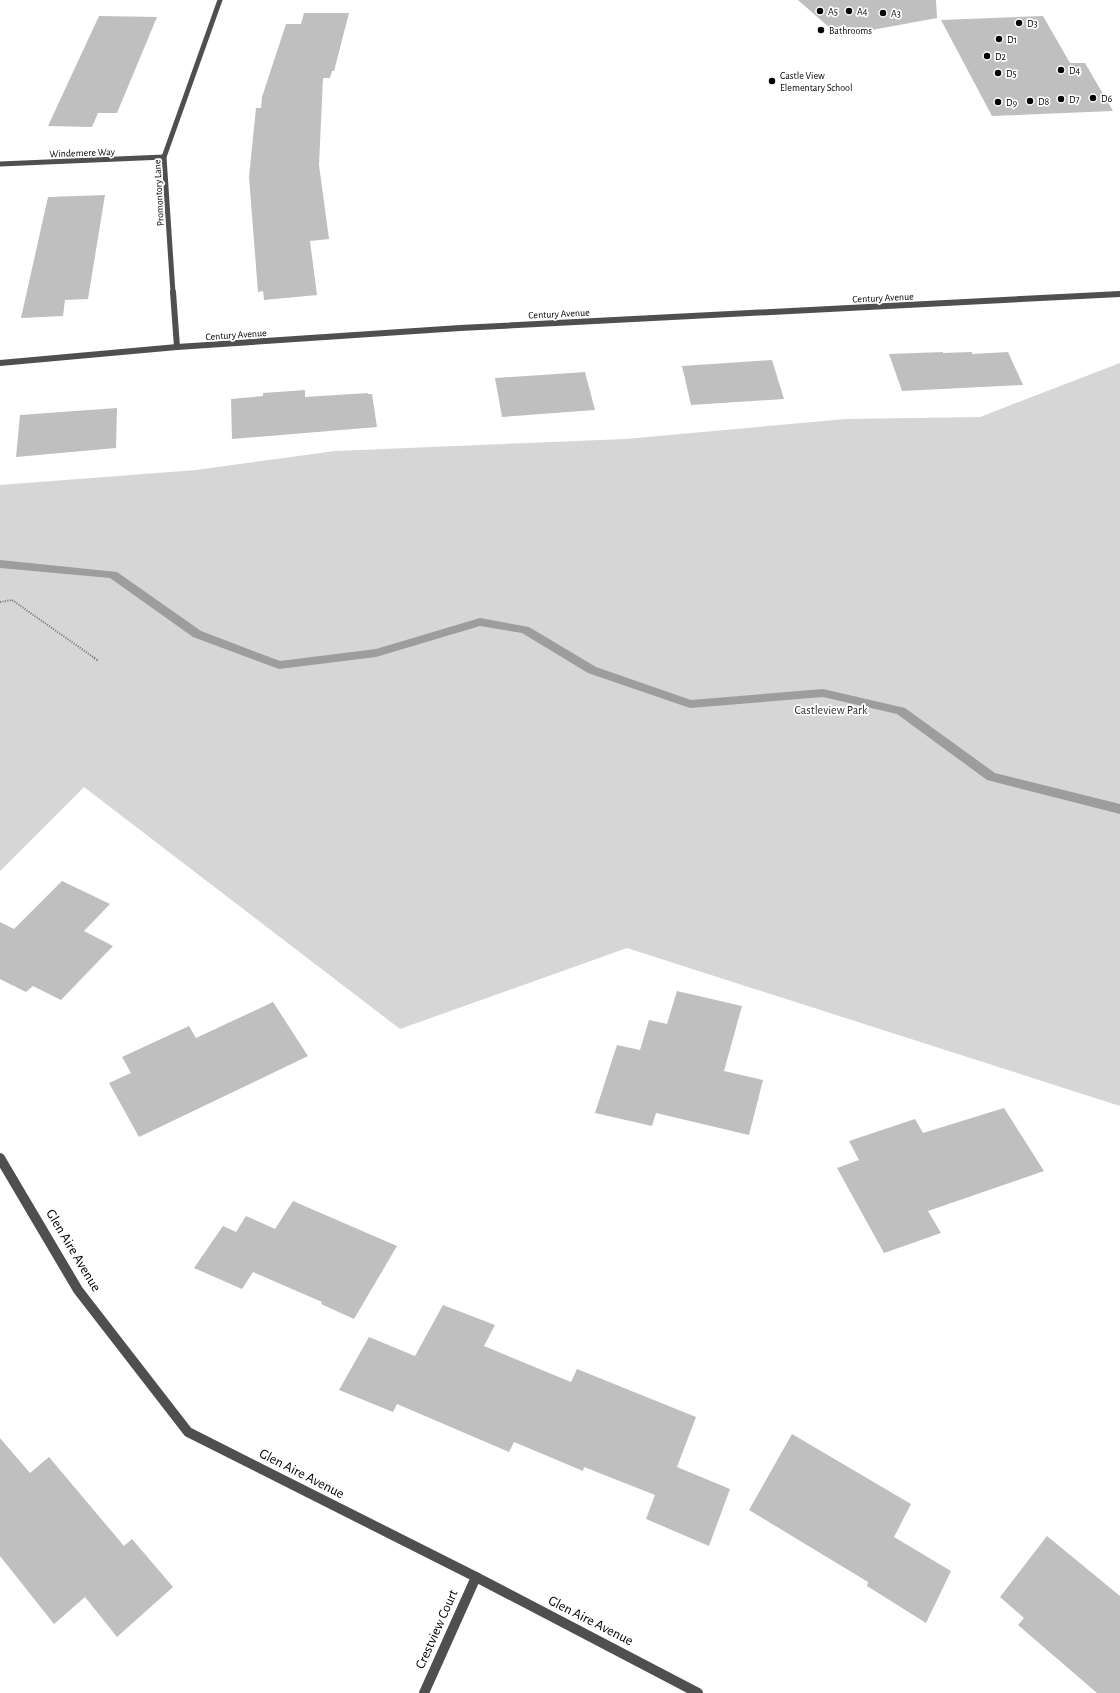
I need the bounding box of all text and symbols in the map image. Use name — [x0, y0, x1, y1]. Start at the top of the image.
marker: A5 — [815, 6, 825, 16]
marker: A4 — [844, 6, 854, 16]
place label: A5 — [828, 7, 838, 17]
place label: A4 — [857, 7, 868, 17]
marker: A3 — [878, 8, 888, 18]
place label: A3 — [891, 9, 901, 19]
marker: D3 — [1014, 18, 1024, 28]
place label: D3 — [1027, 19, 1038, 29]
marker: Bathrooms — [816, 25, 826, 35]
place label: Bathrooms — [829, 26, 872, 36]
marker: D1 — [994, 34, 1004, 44]
place label: D1 — [1007, 35, 1017, 45]
marker: D2 — [982, 51, 992, 61]
place label: D2 — [995, 52, 1006, 62]
marker: D4 — [1056, 65, 1066, 75]
place label: D4 — [1069, 66, 1080, 76]
marker: D5 — [993, 68, 1003, 78]
place label: D5 — [1006, 69, 1017, 79]
place label: Castle View Elementary School — [780, 71, 853, 93]
marker: Castle View Elementary School — [767, 76, 777, 86]
marker: D6 — [1088, 93, 1098, 103]
marker: D7 — [1056, 94, 1066, 104]
place label: D6 — [1101, 94, 1112, 104]
place label: D7 — [1069, 95, 1080, 105]
marker: D8 — [1025, 96, 1035, 106]
marker: D9 — [993, 97, 1003, 107]
place label: D8 — [1038, 97, 1049, 107]
place label: D9 — [1006, 98, 1017, 108]
street label: Windemere Way — [49, 147, 116, 159]
street label: Promontory Lane — [152, 159, 166, 226]
street label: Century Avenue — [852, 291, 914, 305]
street label: Century Avenue — [528, 307, 590, 321]
street label: Century Avenue — [205, 328, 267, 342]
park label: Castleview Park — [795, 704, 868, 716]
street label: Glen Aire Avenue — [43, 1207, 103, 1294]
street label: Glen Aire Avenue — [257, 1446, 346, 1501]
street label: Crestview Court — [413, 1587, 461, 1671]
street label: Glen Aire Avenue — [546, 1593, 635, 1648]

